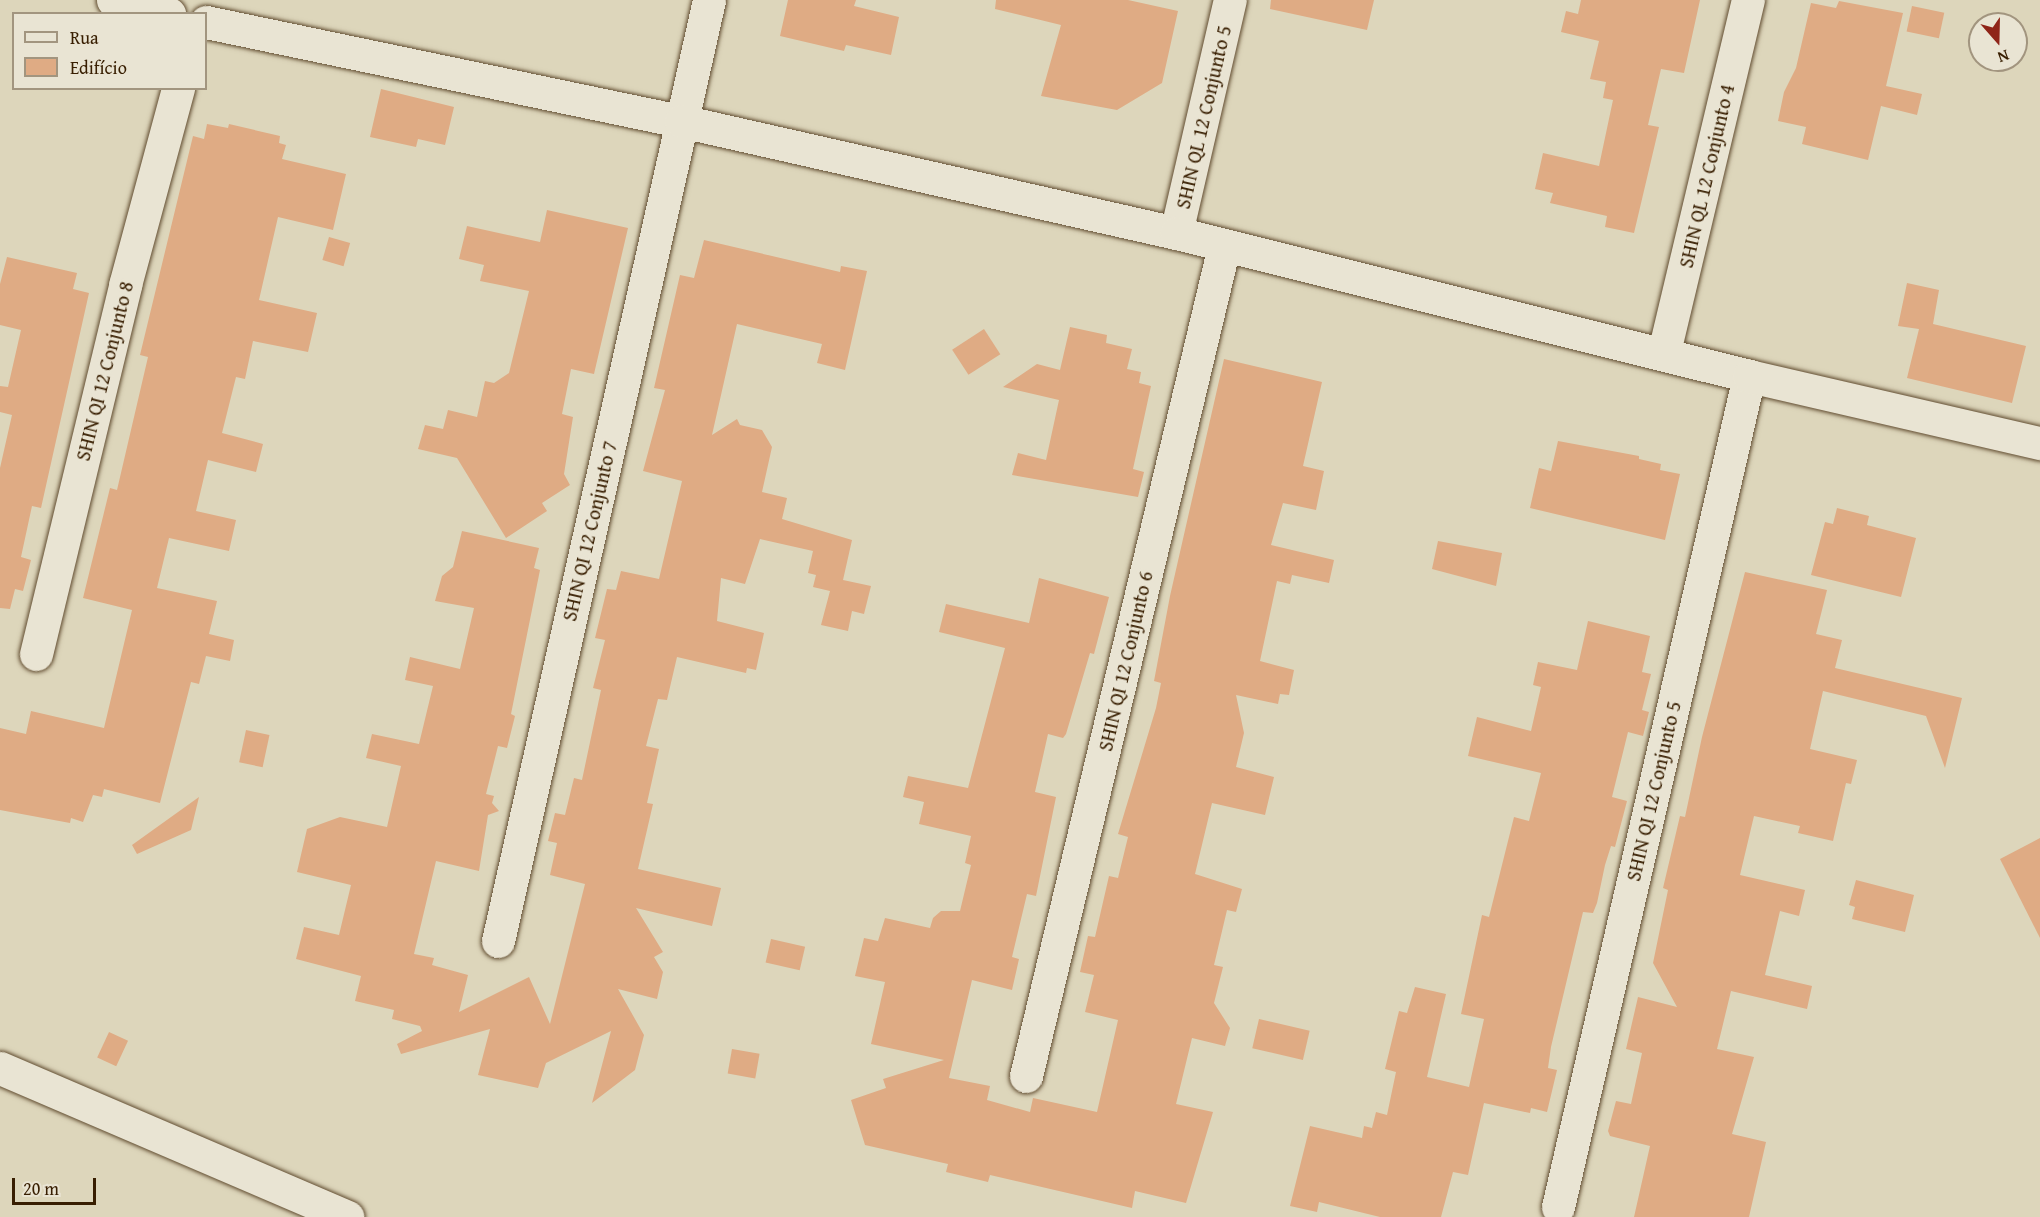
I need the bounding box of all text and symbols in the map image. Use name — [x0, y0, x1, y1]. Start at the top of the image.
legend — [12, 12, 207, 90]
north arrow — [1968, 12, 2028, 72]
street label: SHIN QL 12 Conjunto 5 — [1170, 23, 1236, 211]
text: Rua — [70, 24, 99, 51]
text: N — [1994, 44, 2013, 70]
text: Edifício — [70, 54, 127, 81]
street label: SHIN QL 12 Conjunto 4 — [1673, 82, 1739, 270]
street label: SHIN QI 12 Conjunto 8 — [70, 279, 138, 463]
street label: SHIN QI 12 Conjunto 7 — [557, 439, 621, 623]
street label: SHIN QI 12 Conjunto 6 — [1093, 569, 1157, 753]
street label: SHIN QI 12 Conjunto 5 — [1621, 699, 1685, 883]
scale bar — [15, 1166, 99, 1204]
text: 20 m — [23, 1175, 59, 1202]

